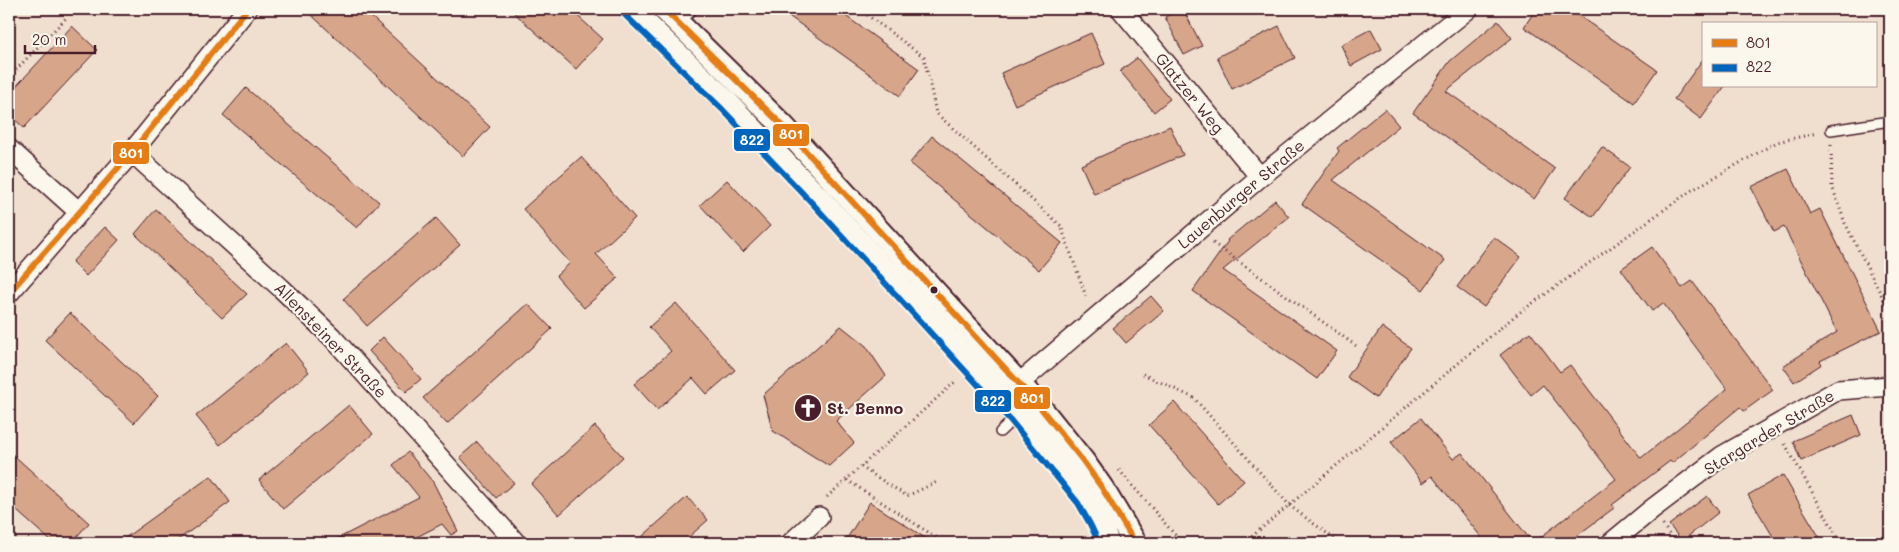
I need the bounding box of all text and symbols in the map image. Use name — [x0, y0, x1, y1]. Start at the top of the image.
scale bar — [25, 22, 95, 54]
legend — [1702, 22, 1876, 88]
text: 20 m — [32, 29, 66, 49]
text: 801 — [1746, 32, 1771, 52]
street label: Glatzer Weg — [1151, 48, 1229, 137]
text: 822 — [1746, 56, 1772, 76]
line badge: 801 — [772, 123, 810, 147]
text: 801 — [779, 124, 803, 143]
line badge: 822 — [733, 128, 771, 152]
text: 822 — [740, 130, 764, 149]
street label: Lauenburger Straße — [1173, 134, 1308, 253]
line badge: 801 — [112, 141, 150, 165]
text: 801 — [119, 143, 143, 162]
street label: Allensteiner Straße — [270, 277, 392, 402]
unlabelled marker — [929, 285, 939, 295]
street label: Stargarder Straße — [1700, 384, 1838, 479]
line badge: 801 — [1013, 386, 1051, 410]
text: 801 — [1020, 388, 1044, 407]
line badge: 822 — [974, 389, 1012, 413]
text: 822 — [981, 391, 1005, 410]
church icon: St. Benno — [793, 393, 823, 423]
place label: St. Benno — [827, 397, 903, 418]

